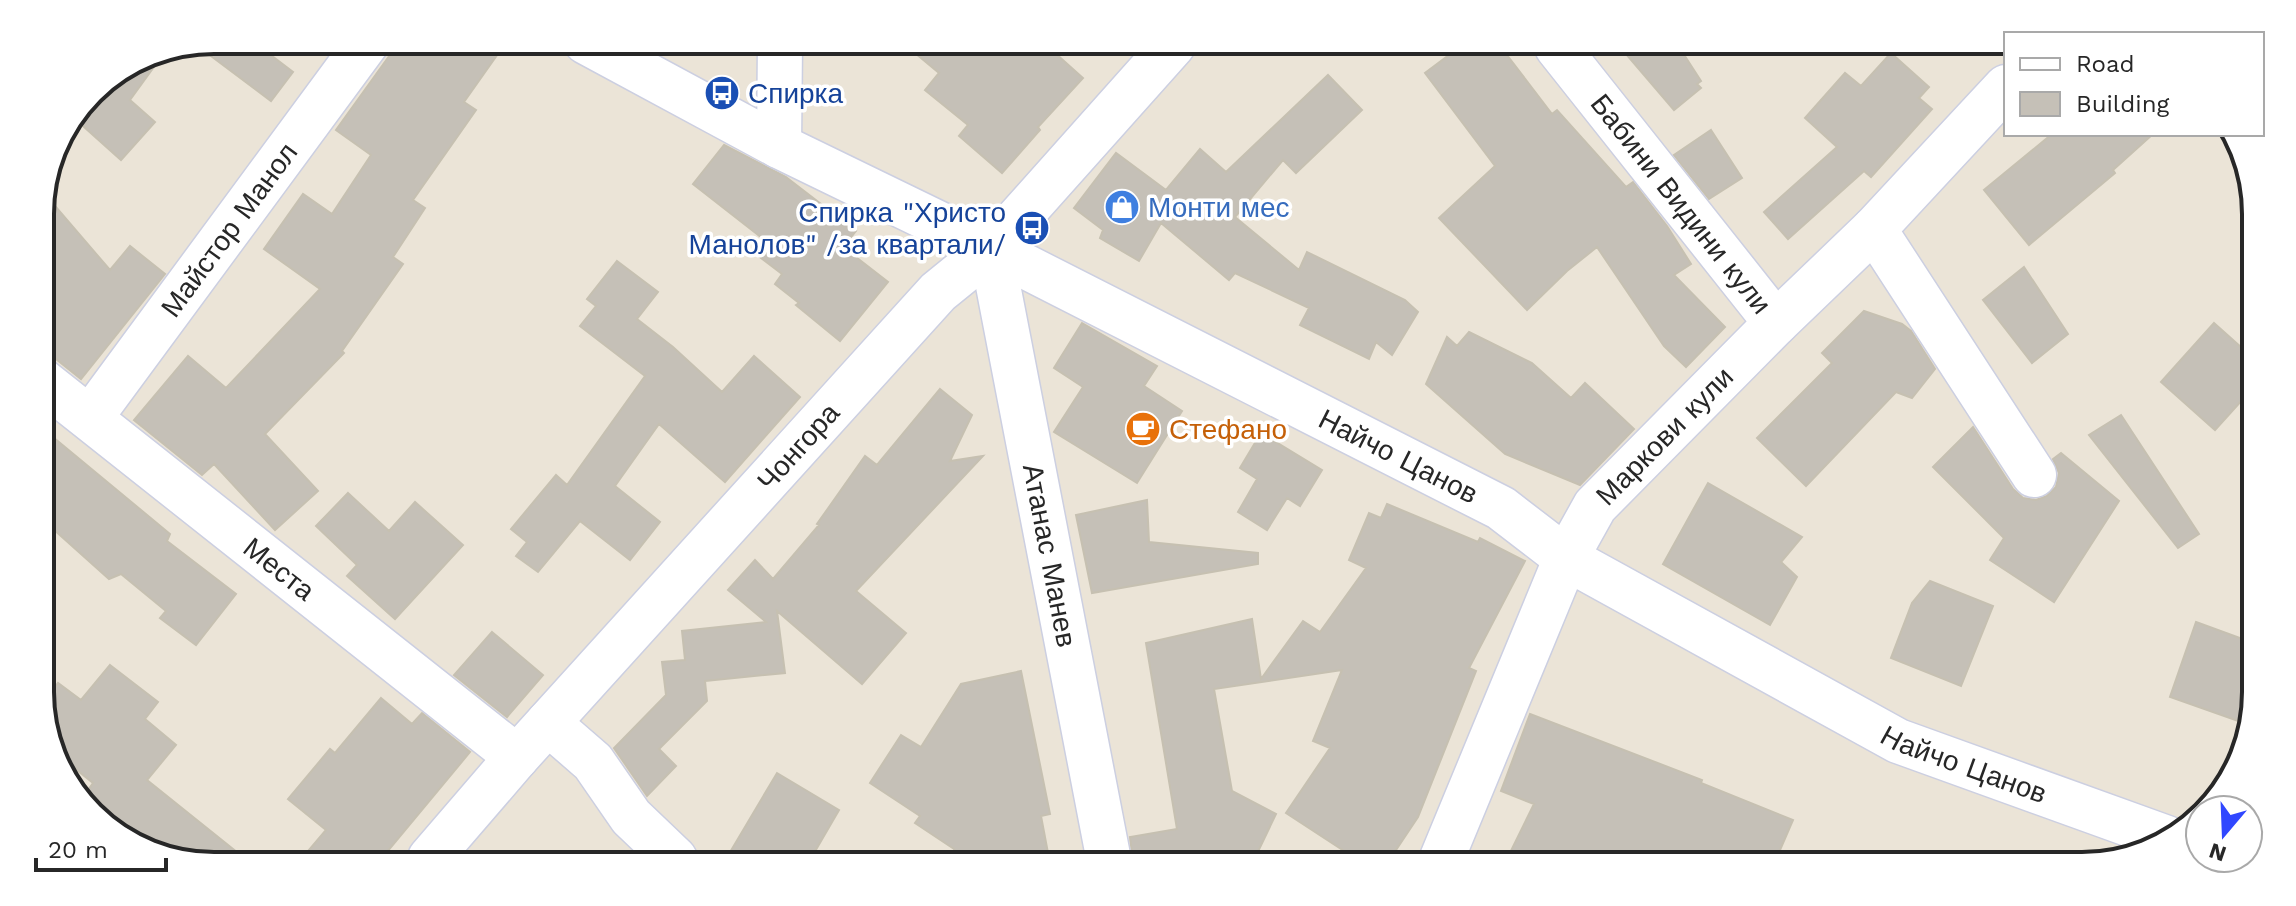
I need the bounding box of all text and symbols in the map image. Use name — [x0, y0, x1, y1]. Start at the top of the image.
legend — [2004, 32, 2264, 136]
text: Road — [2076, 50, 2135, 78]
bus stop icon: Спирка — [703, 74, 741, 112]
place label: Спирка — [748, 77, 843, 110]
street label: Бабини Видини кули — [1584, 87, 1778, 320]
text: Building — [2076, 90, 2169, 118]
street label: Майстор Манол — [154, 136, 304, 323]
shop icon: Монти мес — [1103, 188, 1141, 226]
place label: Монти мес — [1148, 191, 1290, 224]
place label: Спирка "Христо Манолов" /за квартали/ — [689, 196, 1006, 261]
bus stop icon: Спирка "Христо Манолов" /за квартали/ — [1013, 209, 1051, 247]
street label: Маркови кули — [1589, 360, 1740, 512]
street label: Чонгора — [751, 396, 846, 497]
street label: Найчо Цанов — [1313, 402, 1483, 511]
cafe icon: Стефано — [1124, 410, 1162, 448]
place label: Стефано — [1169, 413, 1287, 446]
street label: Атанас Манев — [1016, 461, 1083, 650]
street label: Места — [237, 531, 321, 608]
street label: Найчо Цанов — [1875, 719, 2051, 810]
north arrow — [2184, 794, 2264, 874]
scale bar — [36, 822, 166, 872]
text: 20 m — [48, 836, 108, 864]
text: N — [2206, 838, 2229, 867]

